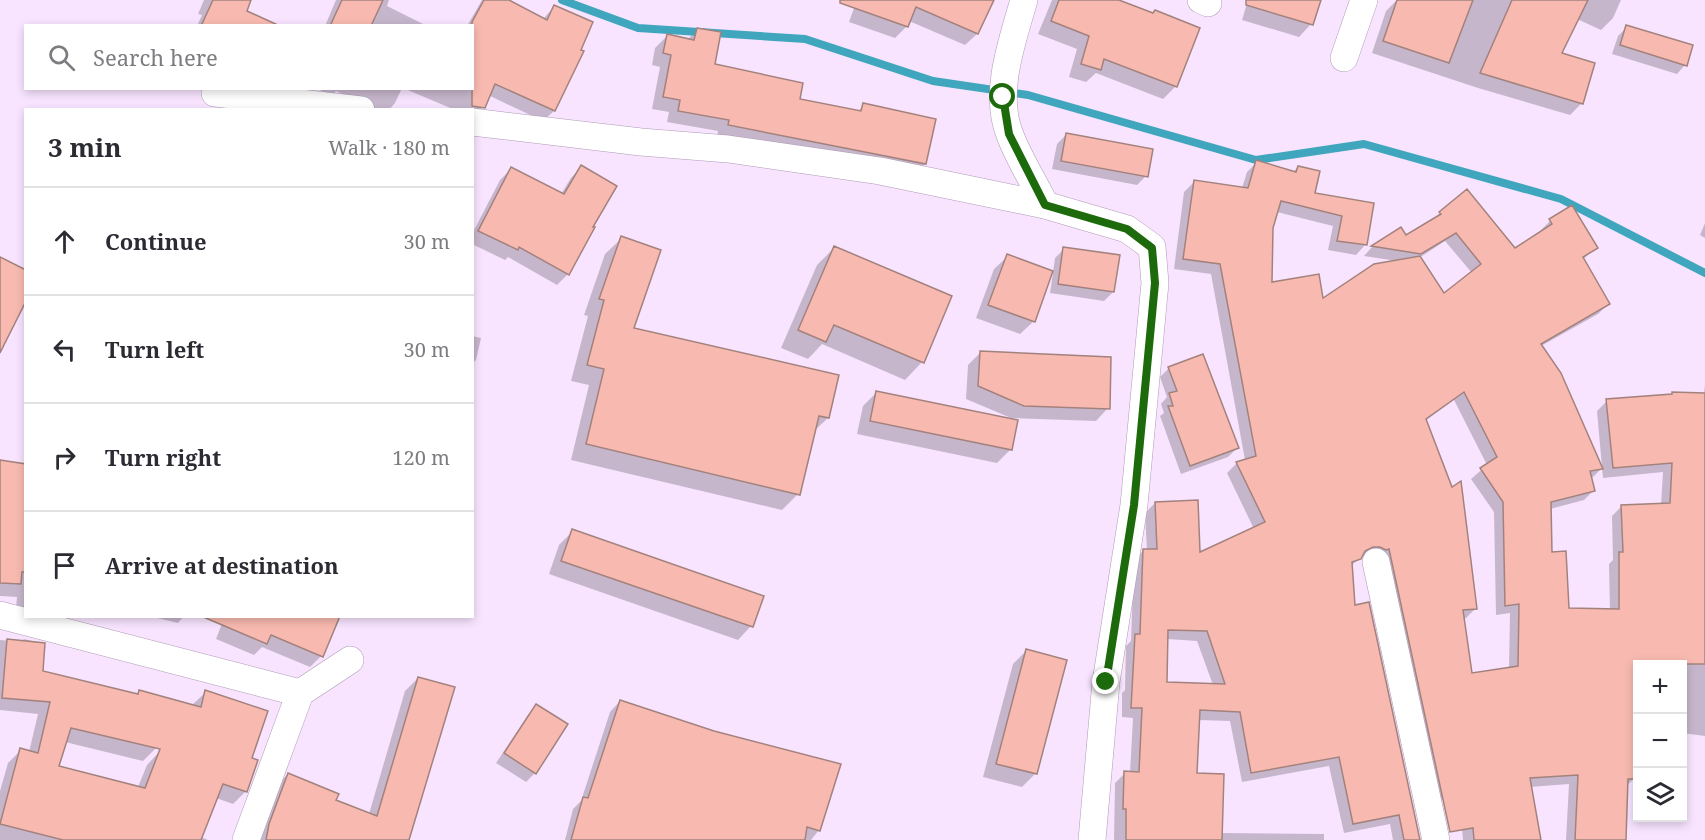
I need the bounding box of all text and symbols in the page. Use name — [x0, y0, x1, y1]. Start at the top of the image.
search box — [24, 24, 474, 90]
icon: search — [45, 41, 78, 74]
text: Search here — [93, 42, 218, 72]
route start — [989, 83, 1015, 109]
text: 3 min — [48, 129, 122, 165]
text: Walk · 180 m — [328, 134, 450, 161]
icon: ahead — [48, 225, 81, 258]
text: Continue — [105, 226, 207, 256]
text: 30 m — [404, 228, 450, 255]
icon: left — [48, 333, 81, 366]
text: Turn left — [105, 334, 204, 364]
text: 30 m — [404, 336, 450, 363]
icon: right — [48, 441, 81, 474]
text: Turn right — [105, 442, 221, 472]
text: 120 m — [392, 444, 450, 471]
icon: arrive — [48, 549, 81, 582]
text: Arrive at destination — [105, 550, 339, 580]
map controls — [1633, 660, 1687, 822]
button: + — [1633, 660, 1687, 714]
route end — [1092, 668, 1118, 694]
button: − — [1633, 714, 1687, 768]
button: layers — [1633, 768, 1687, 822]

